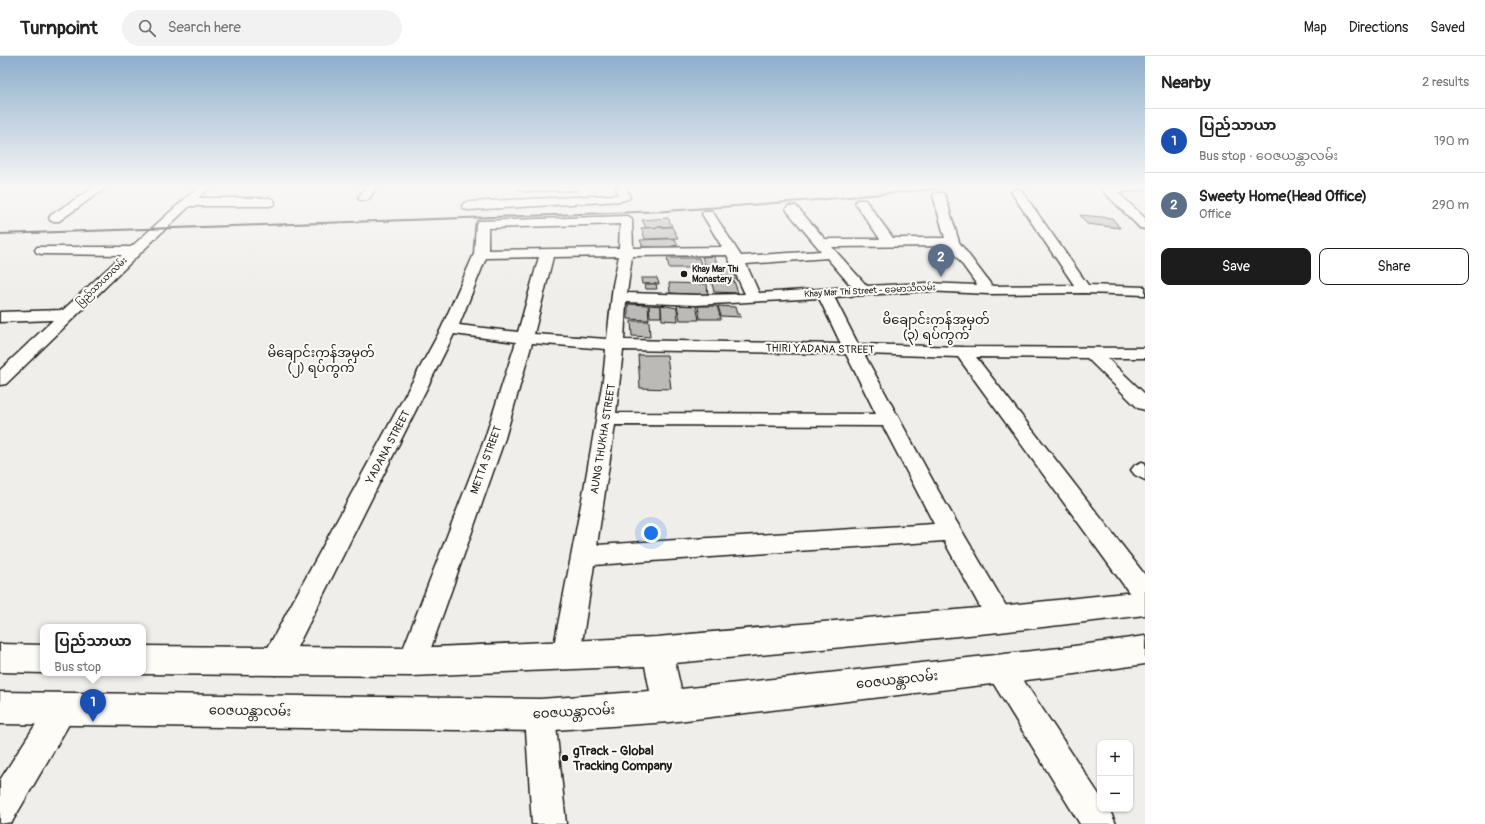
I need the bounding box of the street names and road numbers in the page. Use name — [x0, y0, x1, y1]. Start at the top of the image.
street label: ပြည်သာယာလမ်း — [74, 254, 130, 310]
street label: Khay Mar Thi Street - ခေမာသီလမ်း — [804, 280, 936, 300]
street label: THIRI YADANA STREET — [765, 342, 875, 356]
street label: AUNG THUKHA STREET — [588, 383, 618, 495]
street label: YADANA STREET — [363, 408, 413, 487]
street label: METTA STREET — [468, 424, 504, 496]
street label: ဝေဇယန္တာလမ်း — [855, 667, 939, 694]
street label: ဝေဇယန္တာလမ်း — [209, 701, 291, 722]
street label: ဝေဇယန္တာလမ်း — [532, 701, 616, 724]

